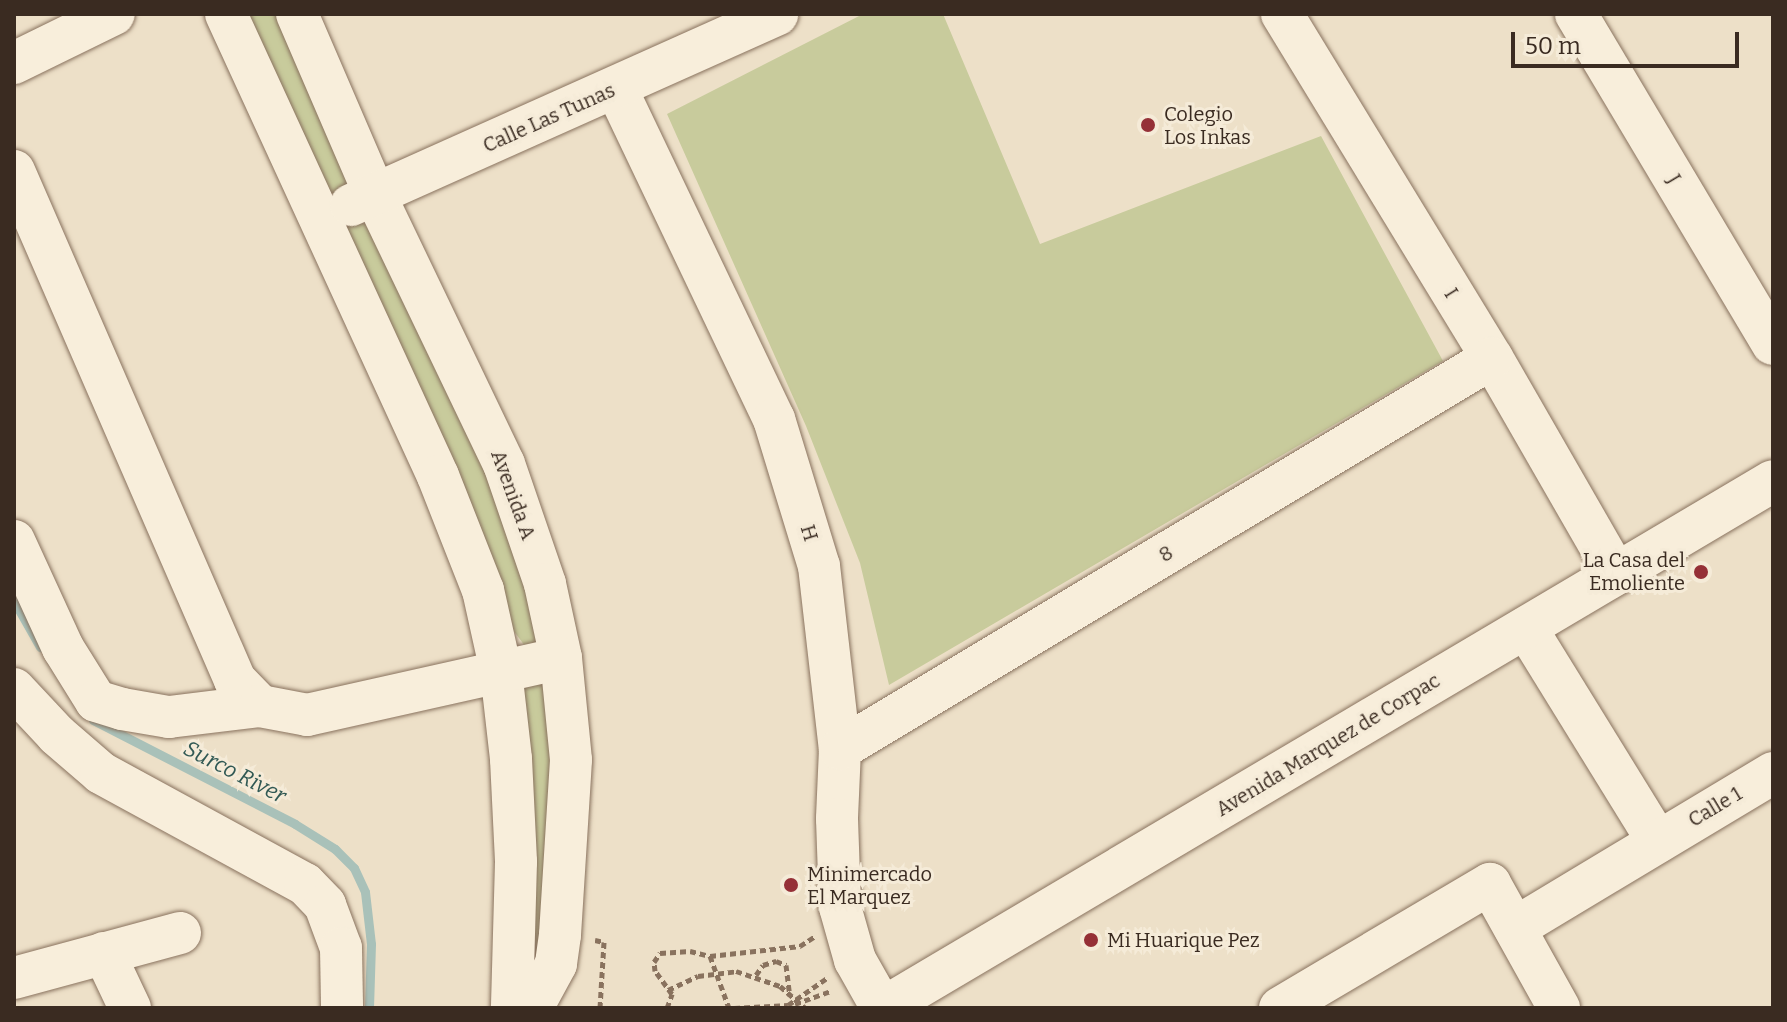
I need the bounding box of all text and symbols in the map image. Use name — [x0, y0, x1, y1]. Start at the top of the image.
scale bar — [1515, 16, 1743, 66]
text: 50 m — [1525, 32, 1581, 60]
street label: Calle Las Tunas — [479, 78, 619, 158]
place label: Colegio Los Inkas — [1164, 102, 1251, 149]
marker: Colegio Los Inkas — [1139, 116, 1157, 134]
street label: J — [1662, 170, 1686, 188]
street label: I — [1439, 284, 1463, 302]
street label: Avenida A — [486, 447, 540, 543]
street label: H — [795, 522, 823, 544]
street label: 8 — [1155, 541, 1177, 567]
place label: La Casa del Emoliente — [1583, 548, 1685, 595]
marker: La Casa del Emoliente — [1692, 563, 1710, 581]
street label: Avenida Marquez de Corpac — [1212, 668, 1444, 822]
water label: Surco River — [179, 735, 291, 809]
street label: Calle 1 — [1684, 782, 1746, 832]
place label: Minimercado El Marquez — [807, 862, 932, 909]
marker: Minimercado El Marquez — [782, 876, 800, 894]
place label: Mi Huarique Pez — [1107, 928, 1260, 952]
marker: Mi Huarique Pez — [1082, 931, 1100, 949]

